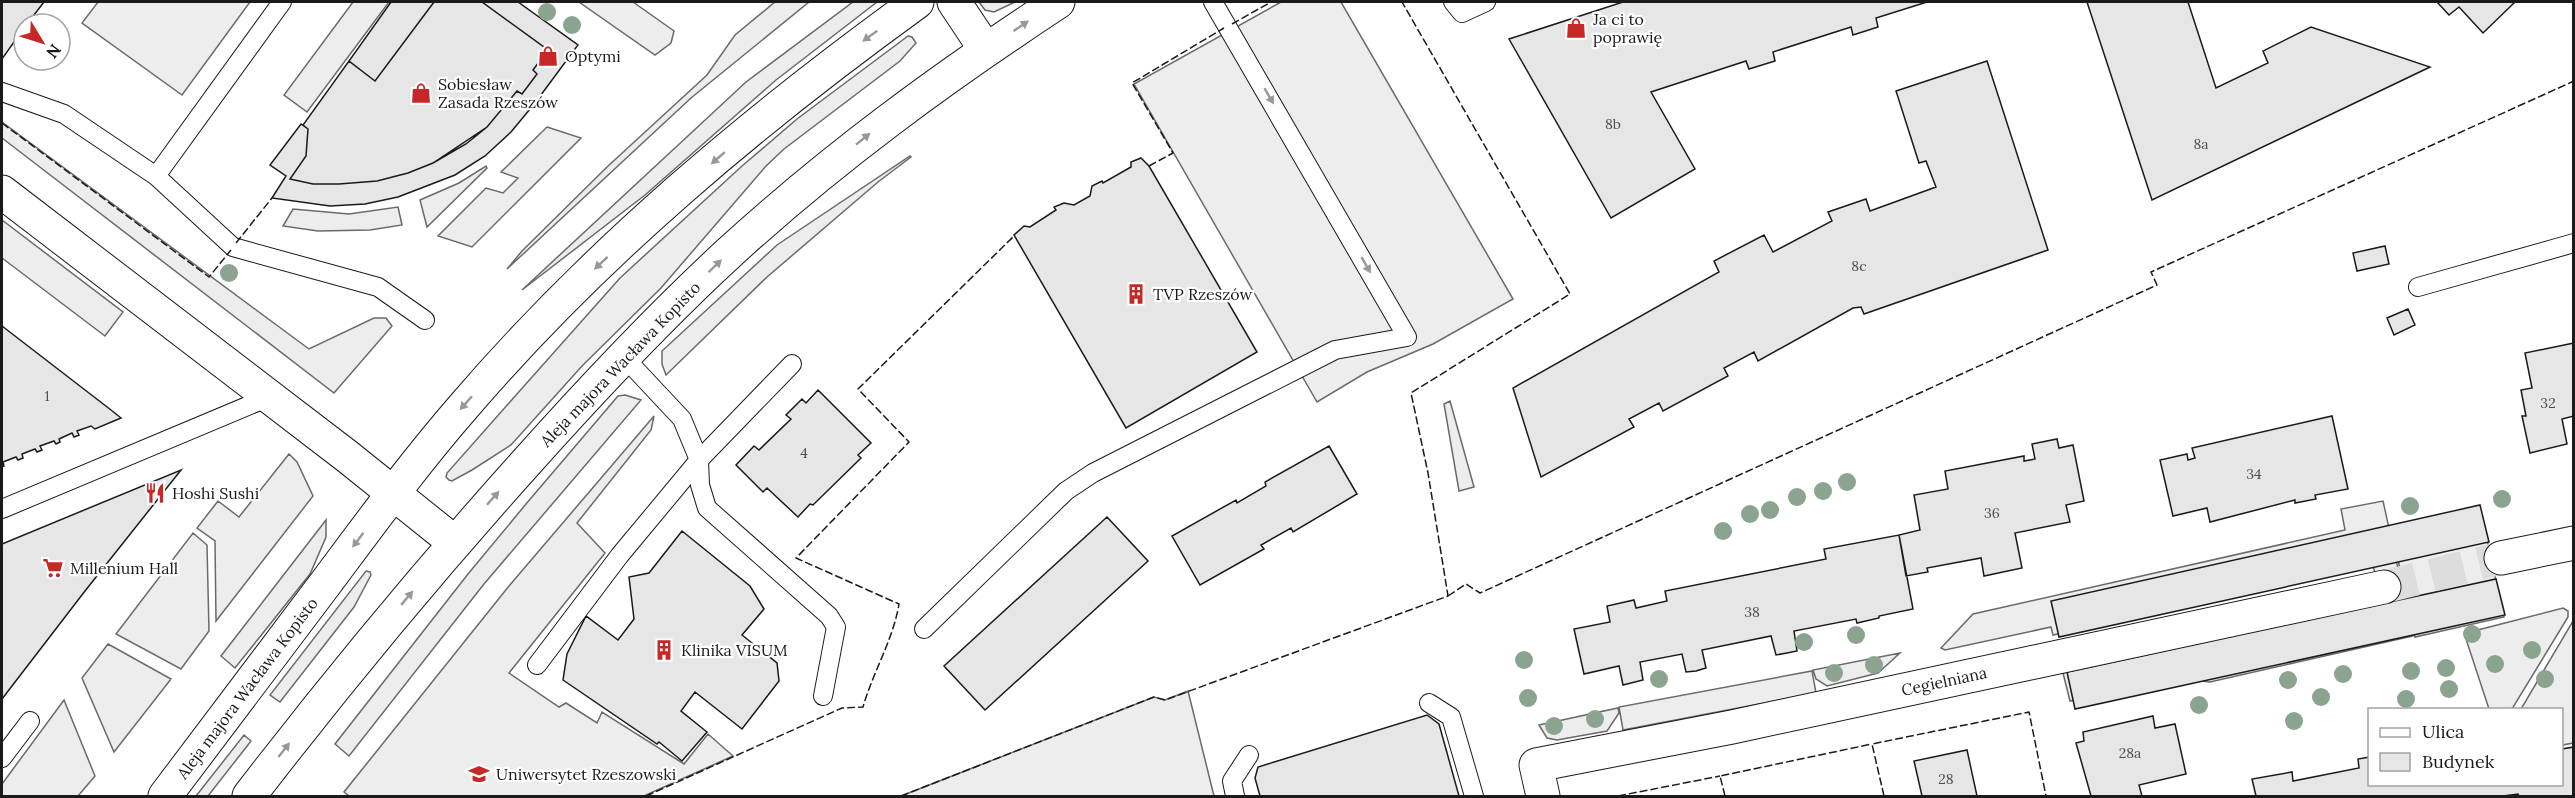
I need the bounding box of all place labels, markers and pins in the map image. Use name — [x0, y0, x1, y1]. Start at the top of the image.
place label: Ja ci to poprawię — [1592, 9, 1663, 47]
shop icon: Ja ci to poprawię — [1564, 16, 1588, 40]
shop icon: Optymi — [536, 44, 560, 68]
place label: Optymi — [565, 46, 621, 66]
place label: Sobiesław Zasada Rzeszów — [438, 74, 558, 112]
shop icon: Sobiesław Zasada Rzeszów — [409, 81, 433, 105]
building icon: TVP Rzeszów — [1124, 282, 1148, 306]
place label: TVP Rzeszów — [1153, 284, 1252, 304]
restaurant icon: Hoshi Sushi — [143, 481, 167, 505]
place label: Hoshi Sushi — [172, 483, 259, 503]
supermarket icon: Millenium Hall — [41, 556, 65, 580]
place label: Millenium Hall — [70, 558, 178, 578]
building icon: Klinika VISUM — [652, 638, 676, 662]
place label: Klinika VISUM — [681, 640, 788, 660]
school or university icon: Uniwersytet Rzeszowski — [467, 762, 491, 786]
place label: Uniwersytet Rzeszowski — [496, 764, 676, 784]

